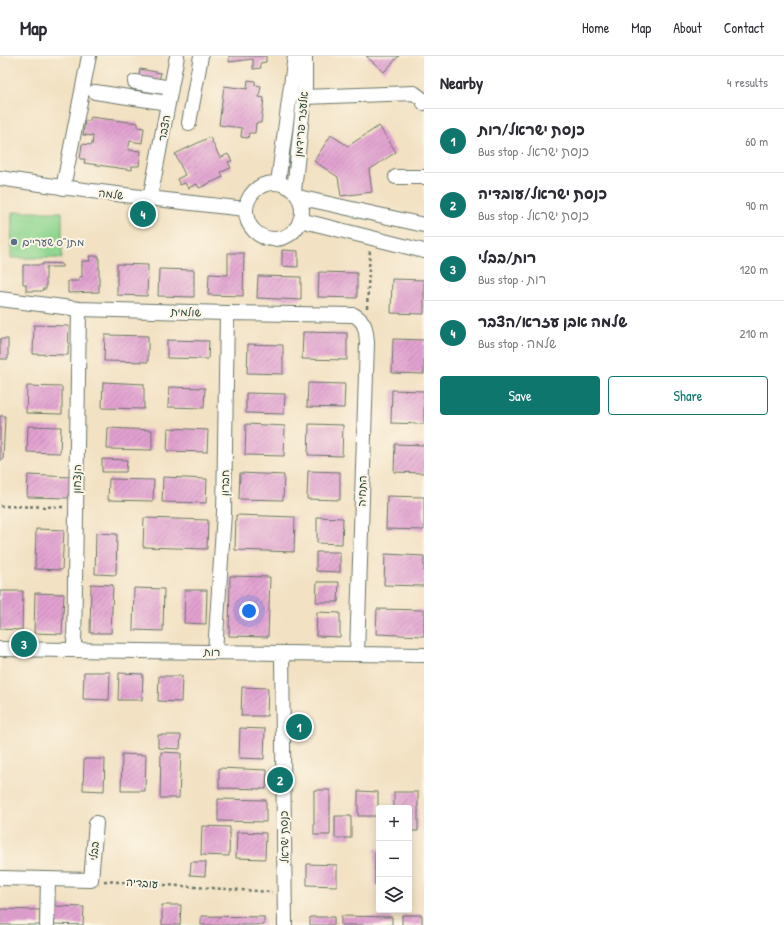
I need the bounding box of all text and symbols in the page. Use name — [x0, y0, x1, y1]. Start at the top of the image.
text: Map — [20, 15, 47, 41]
text: Home — [582, 18, 609, 37]
text: Map — [631, 18, 651, 37]
text: About — [673, 18, 702, 37]
text: Contact — [724, 18, 764, 37]
text: Nearby — [440, 71, 483, 94]
text: 4 results — [727, 73, 768, 91]
street label: אלעזר פרידמן — [291, 90, 311, 157]
street label: הצבר — [155, 114, 173, 142]
text: כנסת ישראל/רות — [478, 119, 585, 140]
text: 1 — [451, 132, 455, 150]
text: 60 m — [745, 132, 768, 150]
text: Bus stop · כנסת ישראל — [478, 142, 589, 160]
text: כנסת ישראל/עובדיה — [478, 183, 607, 204]
street label: שלמה — [98, 186, 125, 203]
text: 2 — [450, 196, 456, 214]
text: 90 m — [746, 196, 768, 214]
pin: 4 — [130, 199, 156, 229]
text: Bus stop · כנסת ישראל — [478, 206, 589, 224]
place label: מתנ"ס שעריים — [22, 235, 84, 249]
marker: מתנ"ס שעריים — [9, 237, 19, 247]
text: רות/בבלי — [478, 247, 536, 268]
text: 3 — [450, 260, 456, 278]
text: 120 m — [740, 260, 768, 278]
text: Bus stop · רות — [478, 270, 546, 288]
street label: שולמית — [169, 304, 202, 320]
text: שלמה אבן עזרא/הצבר — [478, 311, 627, 332]
text: 4 — [451, 324, 455, 342]
text: 210 m — [740, 324, 768, 342]
text: Bus stop · שלמה — [478, 334, 557, 352]
button: Save — [440, 376, 600, 415]
button: Share — [608, 376, 768, 415]
street label: הנצחון — [70, 464, 84, 494]
street label: חברון — [218, 470, 232, 496]
street label: התחיה — [354, 475, 370, 507]
your location — [239, 601, 259, 621]
pin: 3 — [11, 629, 37, 659]
street label: רות — [203, 645, 220, 659]
pin: 1 — [286, 712, 312, 742]
pin: 2 — [267, 765, 293, 795]
map controls — [376, 805, 412, 913]
button: + — [376, 805, 412, 841]
street label: כנסת ישראל — [277, 810, 291, 864]
street label: בבלי — [86, 841, 102, 861]
button: − — [376, 841, 412, 877]
street label: עובדיה — [125, 875, 159, 891]
button: layers — [376, 877, 412, 913]

